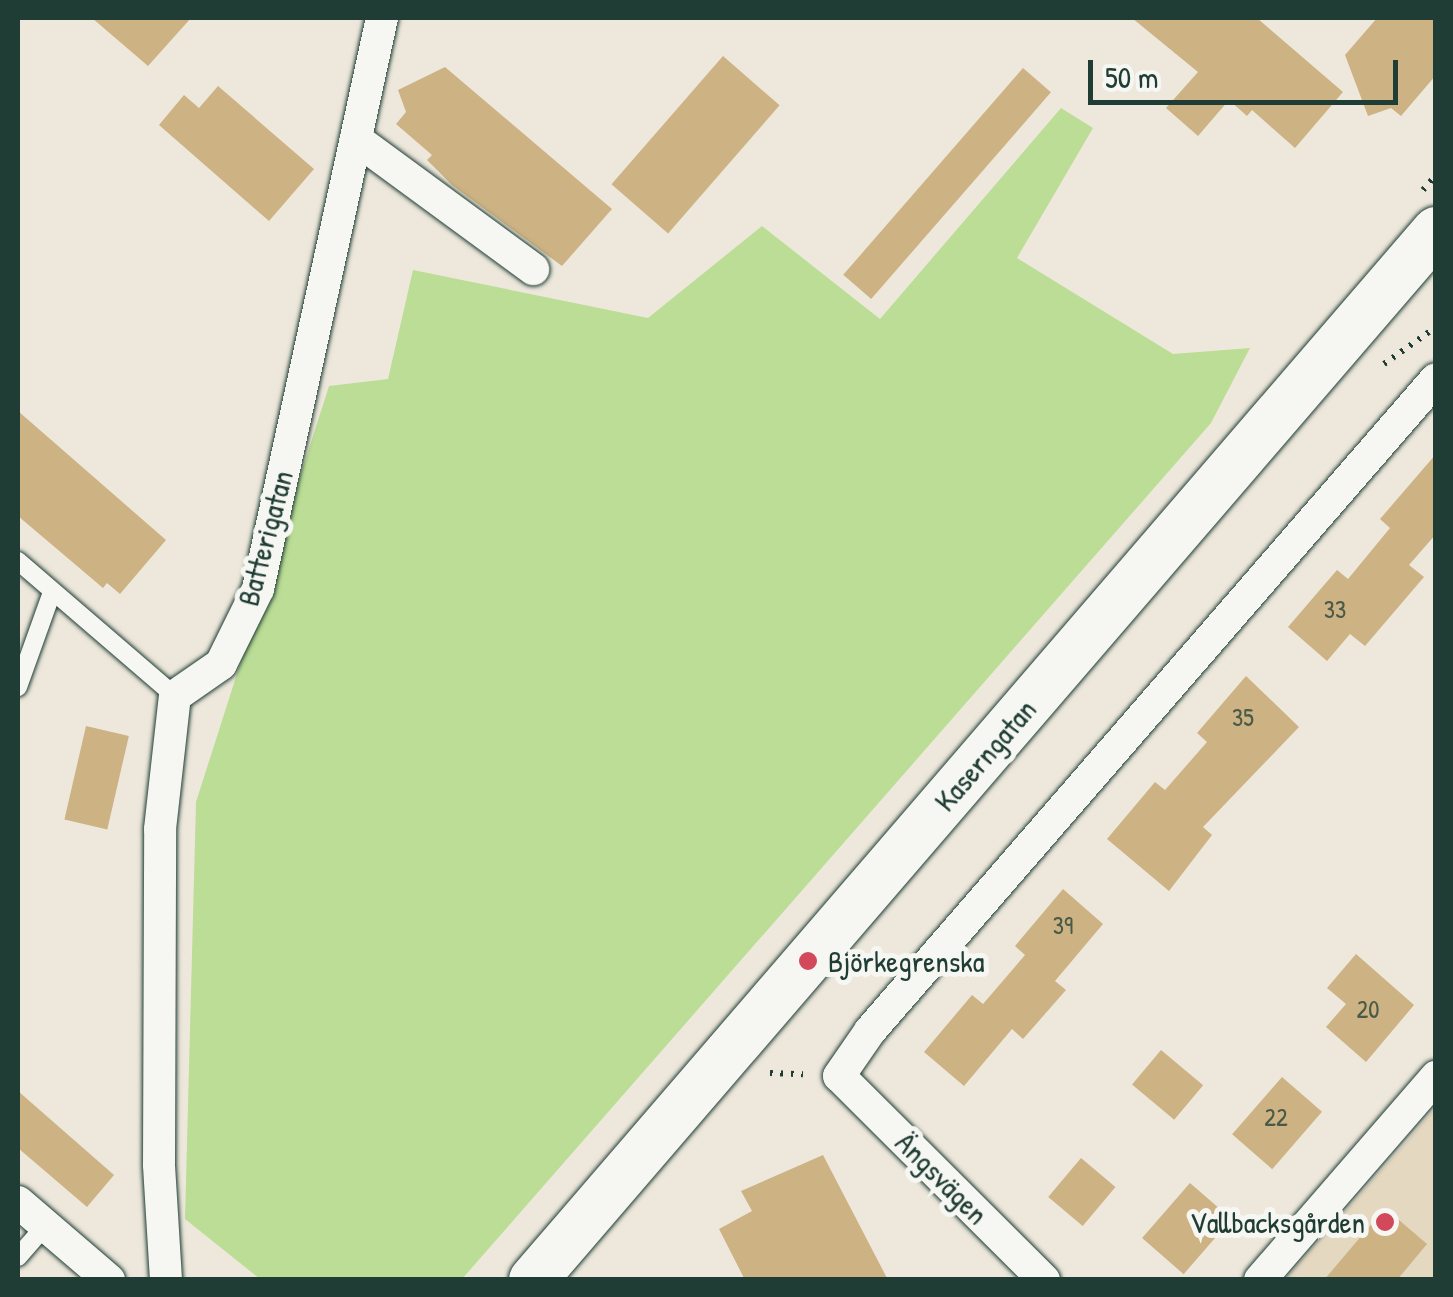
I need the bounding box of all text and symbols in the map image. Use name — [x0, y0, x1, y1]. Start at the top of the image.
scale bar — [1093, 40, 1403, 102]
text: 50 m — [1105, 57, 1158, 97]
street label: Batterigatan — [230, 466, 300, 610]
house number: 33 — [1324, 594, 1346, 624]
street label: Kaserngatan — [927, 692, 1043, 818]
house number: 35 — [1232, 702, 1254, 732]
house number: 39 — [1053, 910, 1073, 940]
place label: Björkegrenska — [828, 943, 984, 979]
marker: Björkegrenska — [797, 950, 819, 972]
house number: 20 — [1357, 994, 1379, 1024]
house number: 22 — [1264, 1102, 1288, 1132]
street label: Ängsvägen — [888, 1124, 996, 1232]
place label: Vallbacksgården — [1190, 1204, 1365, 1240]
marker: Vallbacksgården — [1374, 1211, 1396, 1233]

